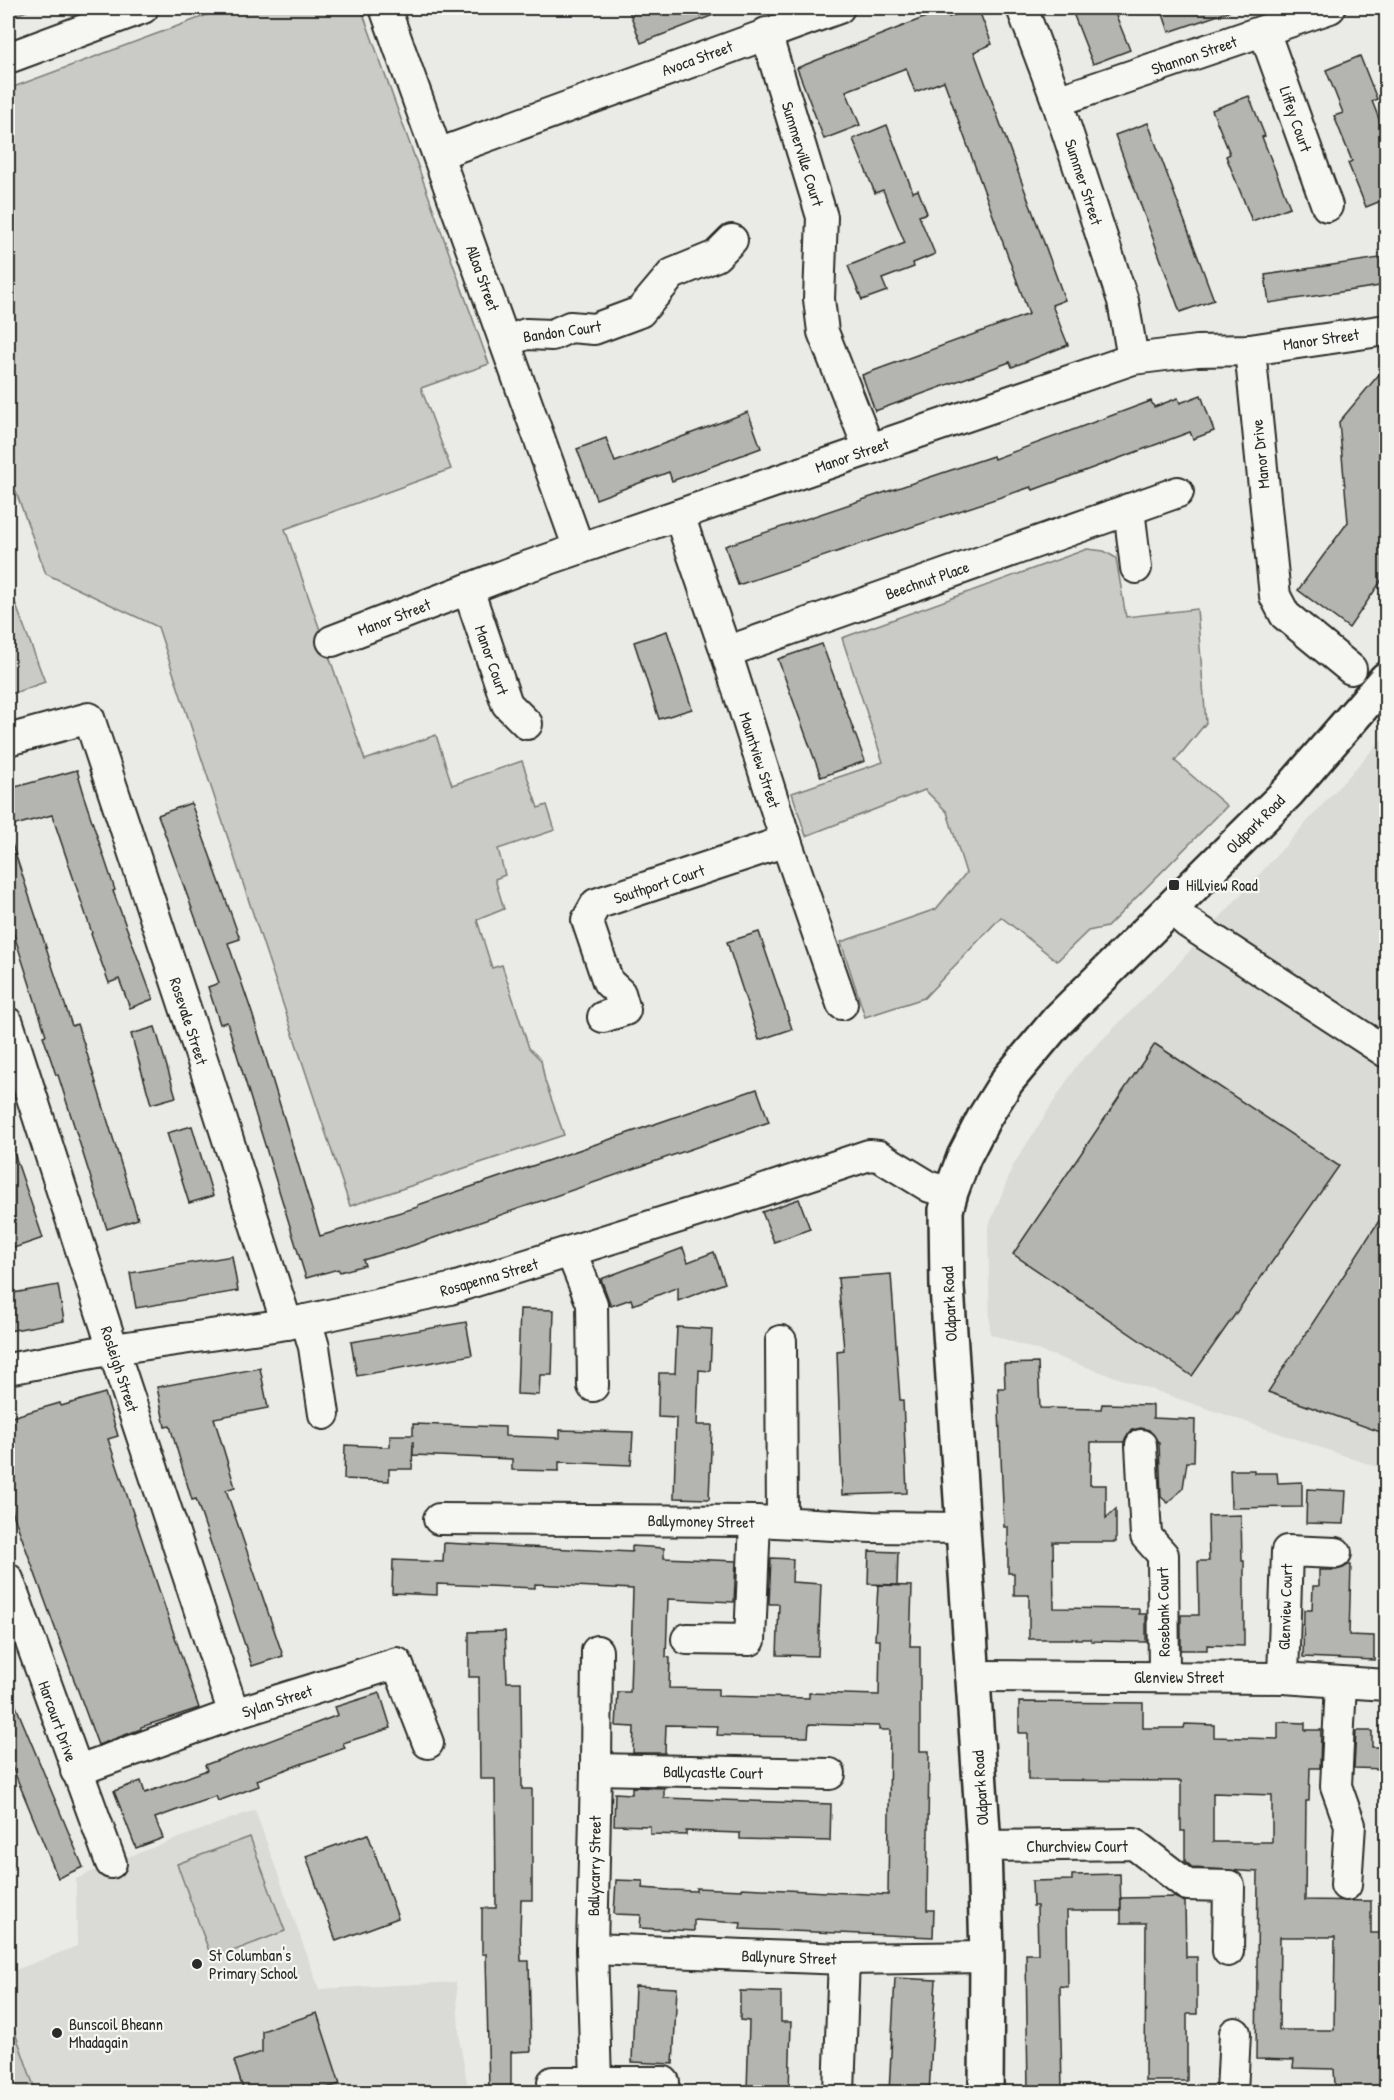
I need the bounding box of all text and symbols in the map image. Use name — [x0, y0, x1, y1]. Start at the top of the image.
street label: Shannon Street — [1148, 30, 1240, 80]
street label: Avoca Street — [658, 35, 736, 81]
street label: Liffey Court — [1275, 83, 1318, 155]
street label: Summerville Court — [777, 99, 829, 209]
street label: Summer Street — [1060, 136, 1108, 228]
street label: Alloa Street — [461, 242, 505, 314]
street label: Bandon Court — [522, 315, 603, 347]
street label: Manor Street — [1282, 323, 1361, 355]
street label: Manor Drive — [1245, 418, 1275, 490]
street label: Manor Street — [812, 432, 892, 478]
street label: Beechnut Place — [882, 555, 972, 605]
street label: Manor Street — [354, 593, 434, 641]
street label: Manor Court — [470, 622, 514, 698]
street label: Mountview Street — [734, 709, 786, 811]
street label: Oldpark Road — [1221, 790, 1289, 858]
street label: Southport Court — [611, 859, 708, 909]
place label: Hillview Road — [1186, 874, 1258, 896]
marker: Hillview Road — [1167, 878, 1181, 892]
street label: Rosevale Street — [165, 975, 214, 1068]
street label: Rosapenna Street — [437, 1252, 541, 1301]
street label: Oldpark Road — [936, 1266, 962, 1342]
street label: Rosleigh Street — [96, 1323, 144, 1415]
street label: Ballymoney Street — [647, 1509, 755, 1533]
street label: Glenview Court — [1273, 1563, 1298, 1650]
street label: Rosebank Court — [1151, 1566, 1175, 1657]
street label: Glenview Street — [1134, 1666, 1225, 1688]
street label: Harcourt Drive — [33, 1678, 83, 1765]
street label: Sylan Street — [239, 1679, 315, 1723]
street label: Oldpark Road — [966, 1750, 994, 1826]
street label: Ballycastle Court — [663, 1760, 764, 1784]
street label: Ballycarry Street — [582, 1815, 606, 1916]
street label: Churchview Court — [1026, 1835, 1128, 1857]
place label: St Columban's Primary School — [209, 1944, 298, 1984]
street label: Ballynure Street — [741, 1944, 837, 1970]
marker: St Columban's Primary School — [190, 1957, 204, 1971]
place label: Bunscoil Bheann Mhadagain — [69, 2013, 163, 2053]
marker: Bunscoil Bheann Mhadagain — [50, 2026, 64, 2040]

